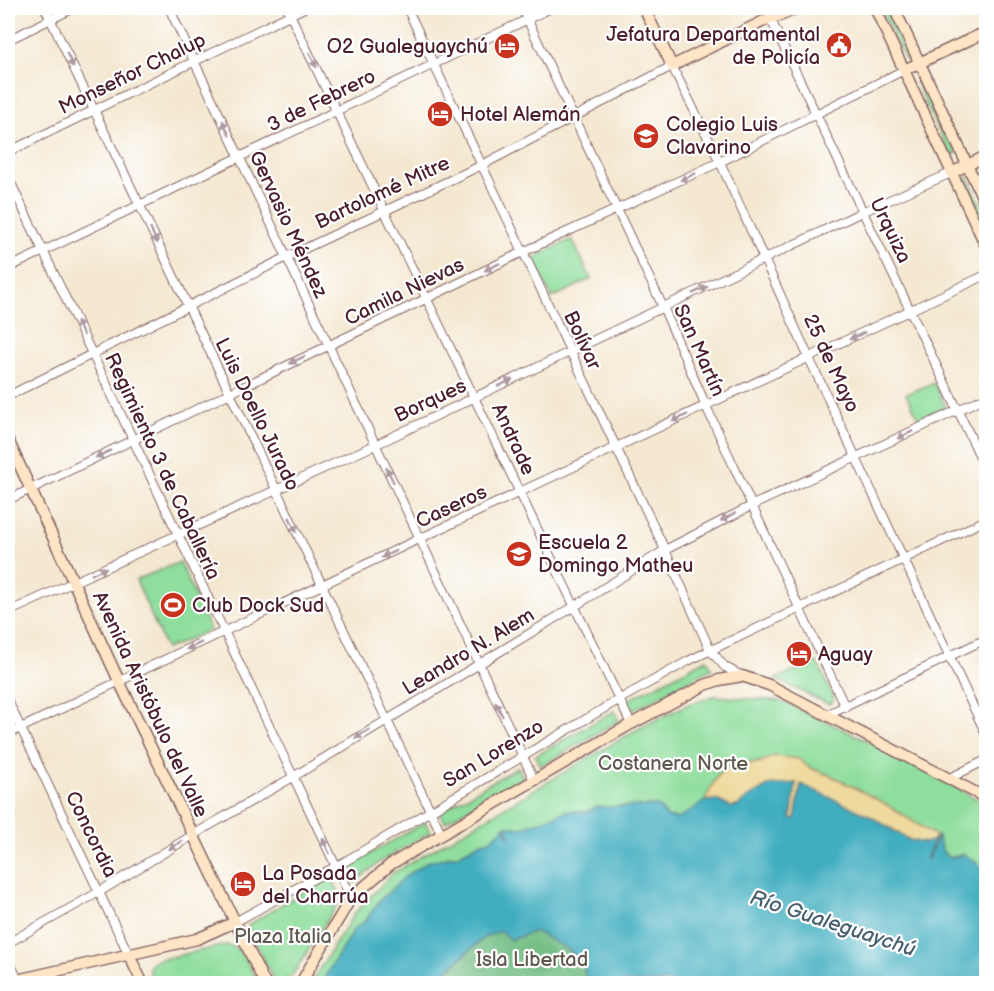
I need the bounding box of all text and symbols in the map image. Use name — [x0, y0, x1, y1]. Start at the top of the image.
place label: Jefatura Departamental de Policía — [606, 23, 820, 70]
street label: Monseñor Chalup — [55, 28, 210, 120]
public building icon: Jefatura Departamental de Policía — [824, 30, 854, 60]
hotel icon: O2 Gualeguaychú — [492, 31, 522, 61]
place label: O2 Gualeguaychú — [327, 35, 488, 59]
one-way arrow — [65, 52, 75, 69]
one-way arrow — [308, 52, 317, 69]
street label: 3 de Febrero — [263, 64, 380, 137]
hotel icon: Hotel Alemán — [425, 99, 455, 129]
place label: Hotel Alemán — [460, 103, 581, 127]
place label: Colegio Luis Clavarino — [666, 113, 778, 160]
one-way arrow — [221, 119, 230, 136]
school or university icon: Colegio Luis Clavarino — [631, 121, 661, 151]
street label: Gervasio Méndez — [243, 147, 333, 302]
street label: Bartolomé Mitre — [311, 151, 454, 235]
one-way arrow — [680, 172, 697, 181]
street label: Urquiza — [864, 194, 916, 267]
one-way arrow — [150, 228, 159, 245]
street label: Camila Nievas — [341, 253, 468, 331]
one-way arrow — [483, 262, 501, 272]
one-way arrow — [691, 285, 708, 294]
street label: San Martín — [668, 301, 730, 400]
street label: Bolívar — [558, 307, 606, 374]
street label: 25 de Mayo — [798, 310, 864, 416]
one-way arrow — [75, 320, 84, 337]
one-way arrow — [848, 331, 866, 341]
street label: Luis Doello Jurado — [210, 334, 305, 495]
street label: Regimiento 3 de Caballería — [99, 349, 225, 584]
one-way arrow — [289, 356, 306, 365]
street label: Borques — [391, 374, 470, 428]
one-way arrow — [496, 378, 513, 387]
street label: Andrade — [486, 400, 540, 479]
one-way arrow — [672, 414, 689, 423]
one-way arrow — [896, 431, 913, 440]
one-way arrow — [94, 449, 111, 459]
one-way arrow — [385, 466, 395, 483]
street label: Caseros — [412, 480, 491, 534]
one-way arrow — [719, 512, 737, 522]
one-way arrow — [289, 517, 298, 534]
place label: Escuela 2 Domingo Matheu — [538, 531, 693, 578]
school or university icon: Escuela 2 Domingo Matheu — [504, 539, 534, 569]
one-way arrow — [381, 549, 398, 558]
one-way arrow — [91, 566, 109, 576]
street label: Avenida Aristóbulo del Valle — [87, 588, 213, 821]
sports icon: Club Dock Sud — [158, 590, 188, 620]
place label: Club Dock Sud — [192, 594, 324, 618]
street label: Leandro N. Alem — [398, 603, 539, 701]
hotel icon: Aguay — [784, 639, 814, 669]
one-way arrow — [185, 641, 202, 650]
place label: Aguay — [818, 643, 873, 667]
one-way arrow — [494, 700, 504, 717]
street label: San Lorenzo — [439, 714, 548, 793]
one-way arrow — [354, 729, 370, 740]
park label: Costanera Norte — [598, 752, 748, 776]
street label: Concordia — [60, 787, 122, 882]
one-way arrow — [321, 837, 330, 854]
one-way arrow — [168, 840, 184, 851]
place label: La Posada del Charrúa — [262, 862, 369, 909]
hotel icon: La Posada del Charrúa — [228, 869, 258, 899]
water label: Río Gualeguaychú — [747, 885, 919, 962]
park label: Plaza Italia — [234, 925, 332, 949]
park label: Isla Libertad — [476, 948, 588, 972]

